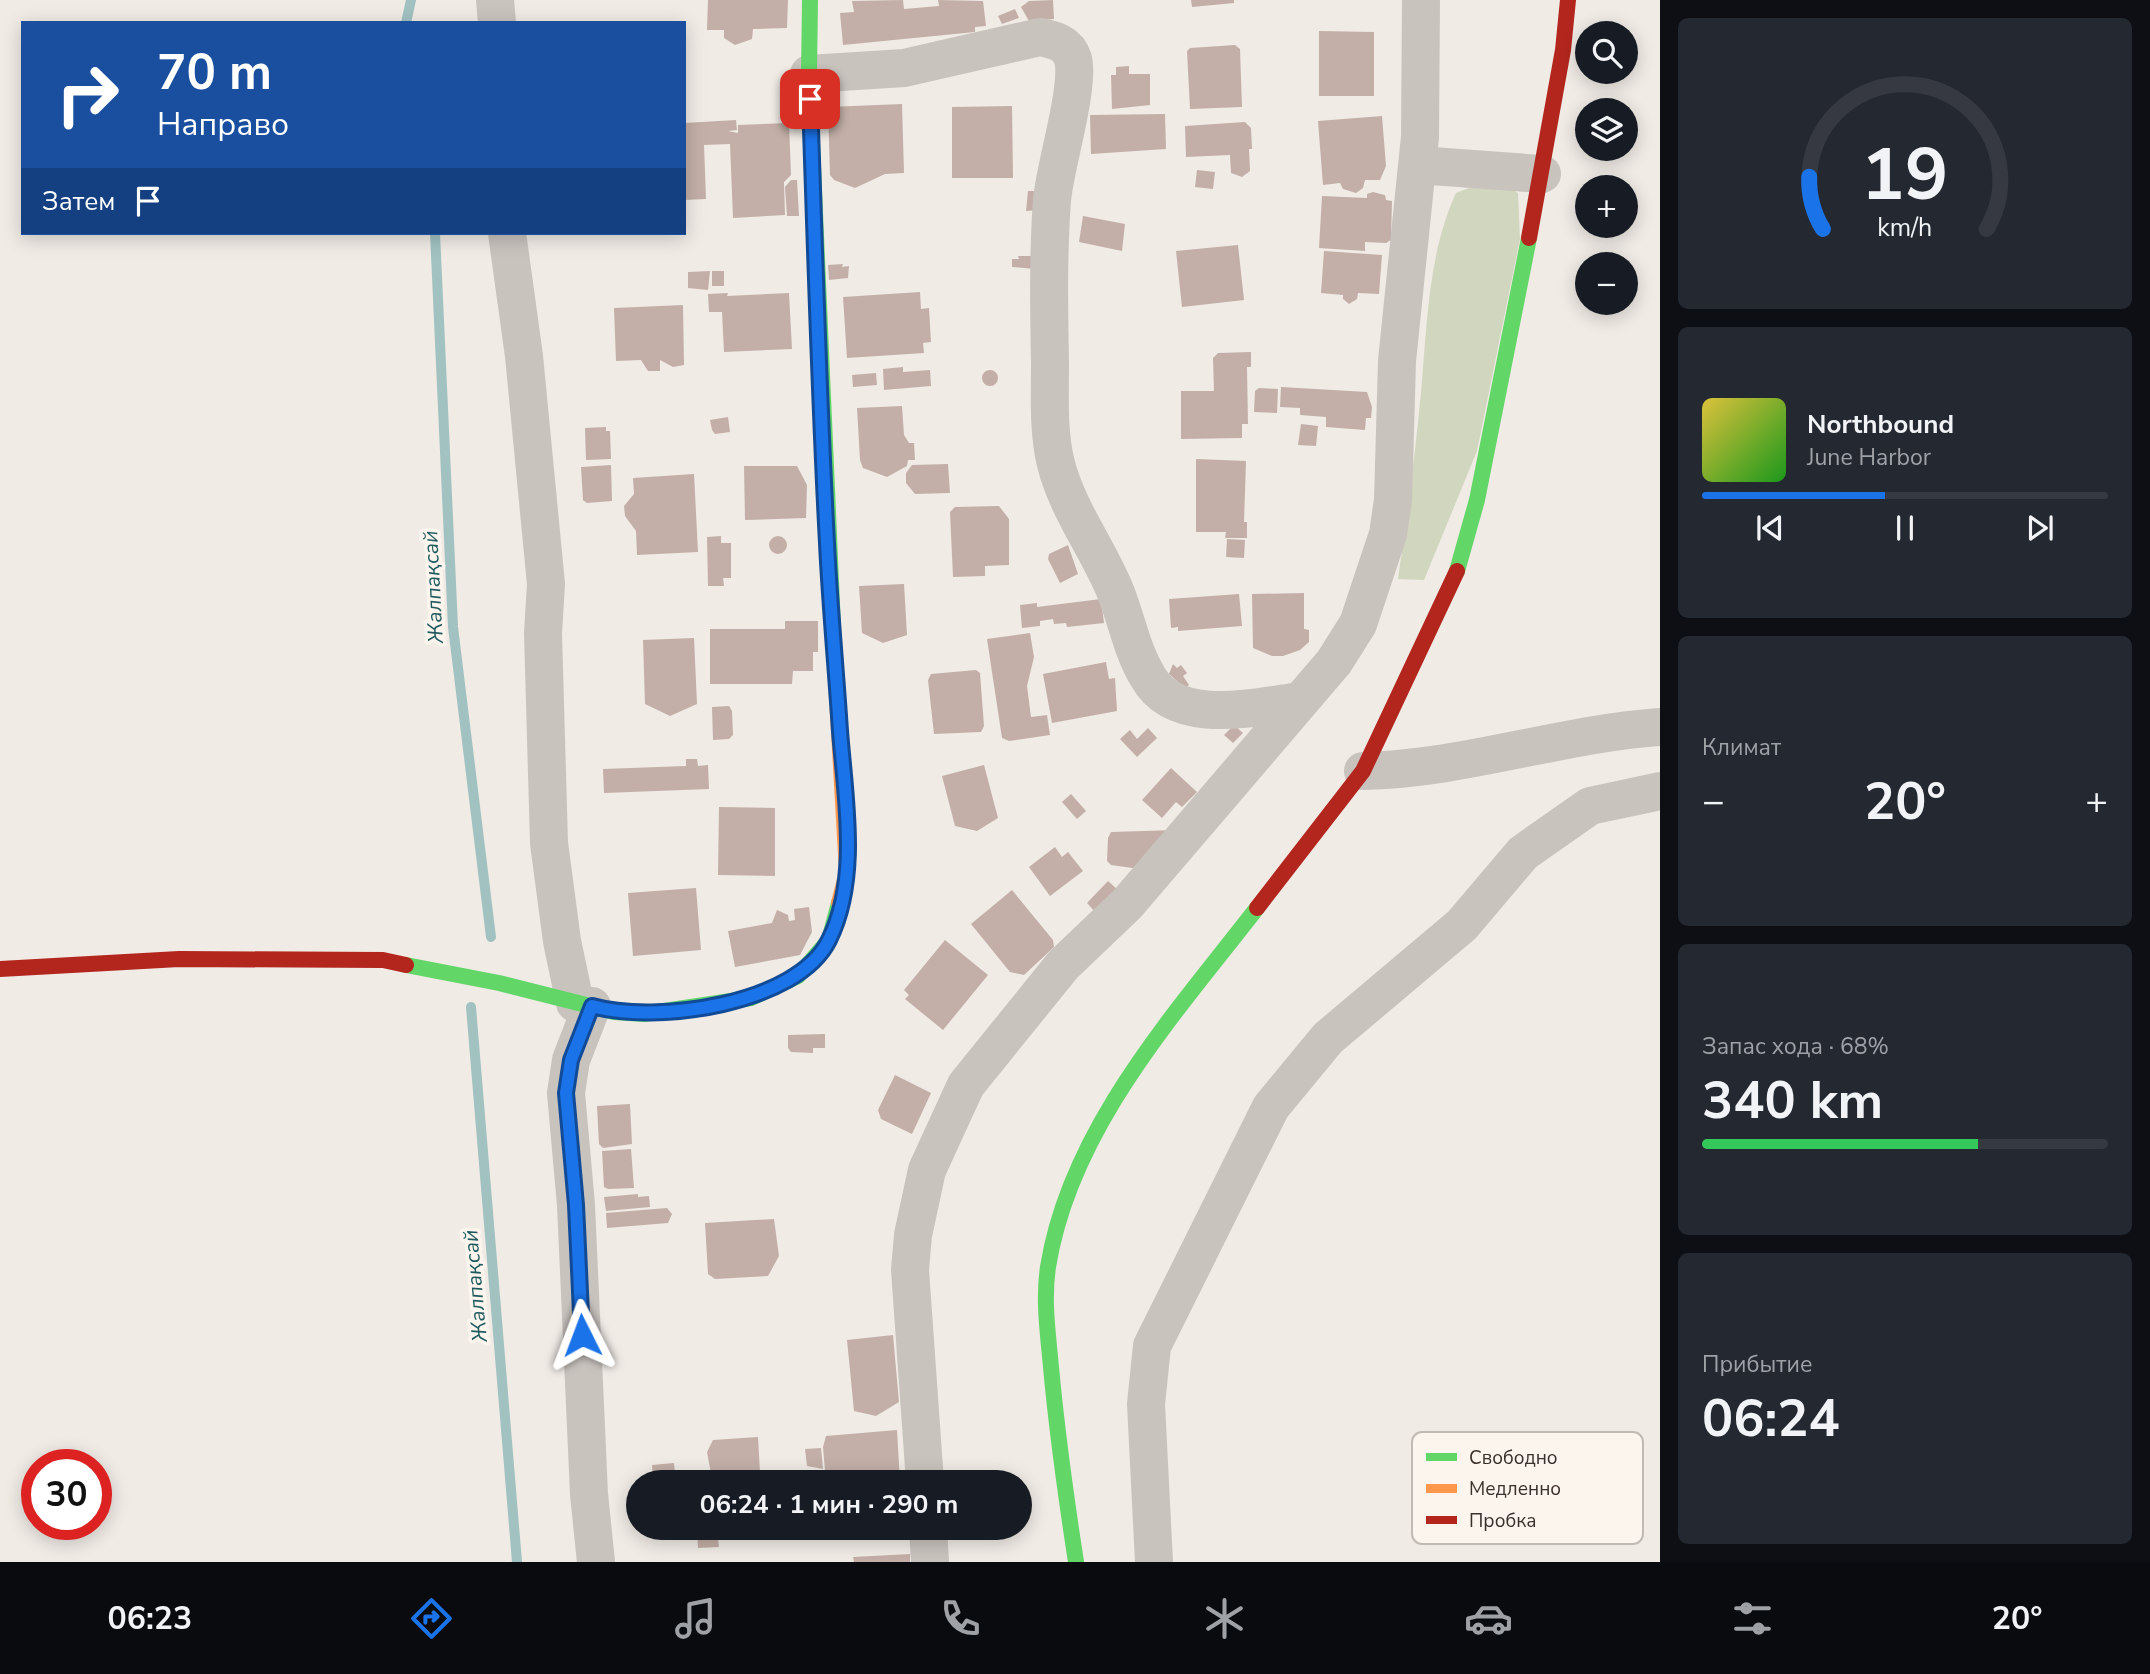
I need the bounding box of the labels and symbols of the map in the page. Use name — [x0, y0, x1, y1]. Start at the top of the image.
pin — [780, 69, 840, 129]
water label: Жалпақсай — [416, 530, 450, 645]
water label: Жалпақсай — [456, 1229, 494, 1344]
position arrow — [545, 1298, 619, 1372]
legend — [1412, 1432, 1643, 1544]
text: Свободно — [1469, 1445, 1558, 1471]
speed limit sign: 30 — [21, 1449, 112, 1540]
text: Медленно — [1469, 1476, 1561, 1502]
text: Пробка — [1469, 1508, 1536, 1534]

